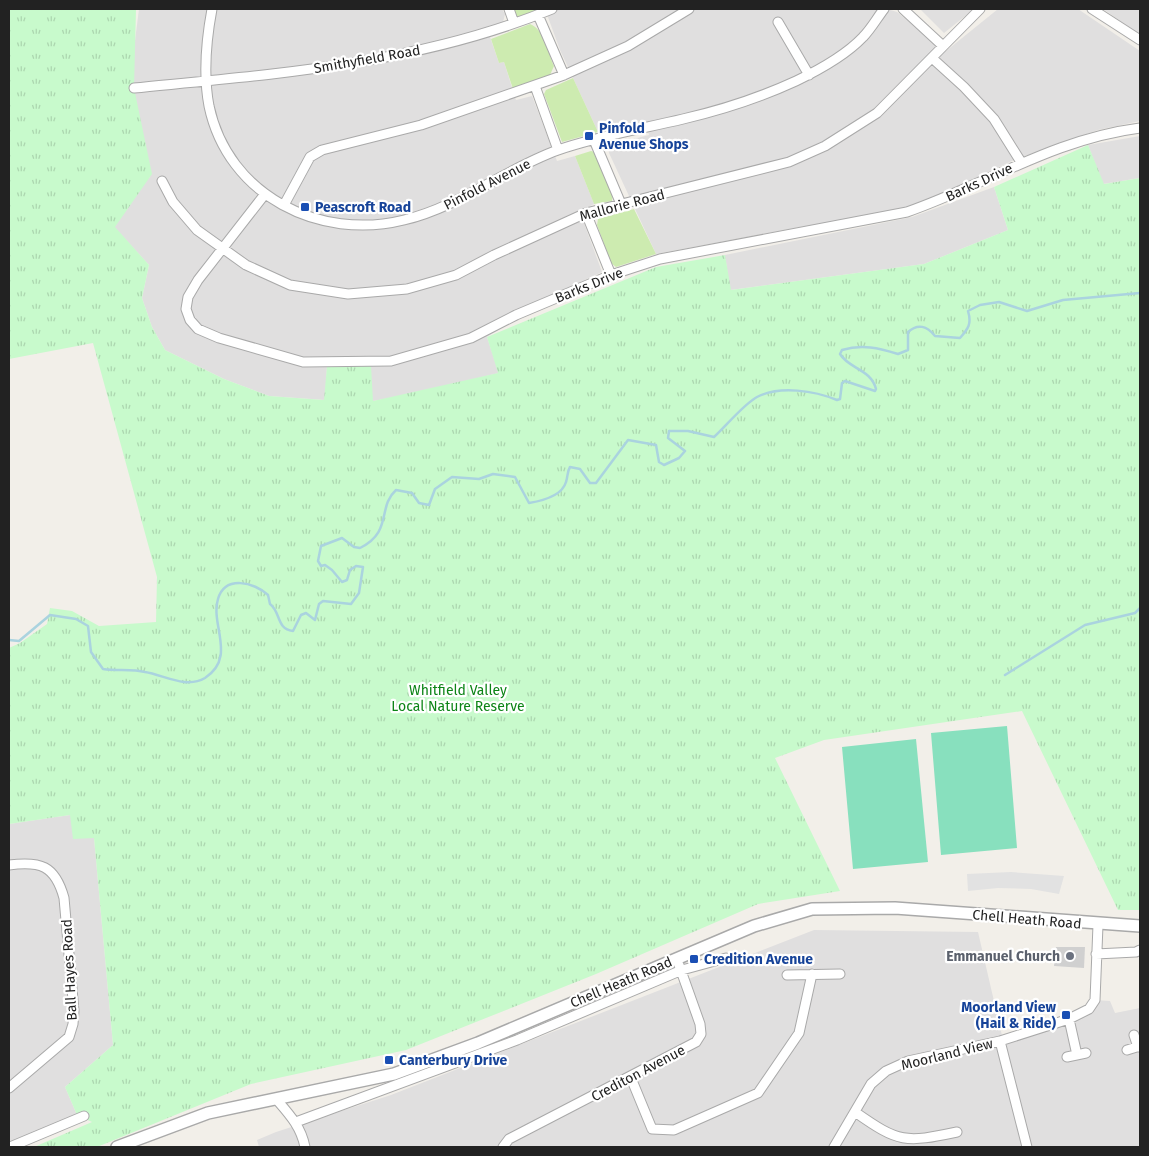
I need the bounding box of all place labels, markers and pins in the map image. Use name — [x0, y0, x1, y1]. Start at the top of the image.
place label: Pinfold Avenue Shops — [598, 120, 689, 153]
marker: Pinfold Avenue Shops — [583, 130, 595, 142]
place label: Peascroft Road — [315, 199, 411, 216]
marker: Peascroft Road — [299, 201, 311, 213]
place label: Emmanuel Church — [946, 948, 1060, 965]
marker: Emmanuel Church — [1064, 950, 1076, 962]
place label: Credition Avenue — [704, 951, 813, 968]
marker: Credition Avenue — [688, 953, 700, 965]
place label: Moorland View (Hail & Ride) — [961, 999, 1057, 1032]
marker: Moorland View (Hail & Ride) — [1060, 1009, 1072, 1021]
place label: Canterbury Drive — [399, 1052, 507, 1069]
marker: Canterbury Drive — [383, 1054, 395, 1066]

